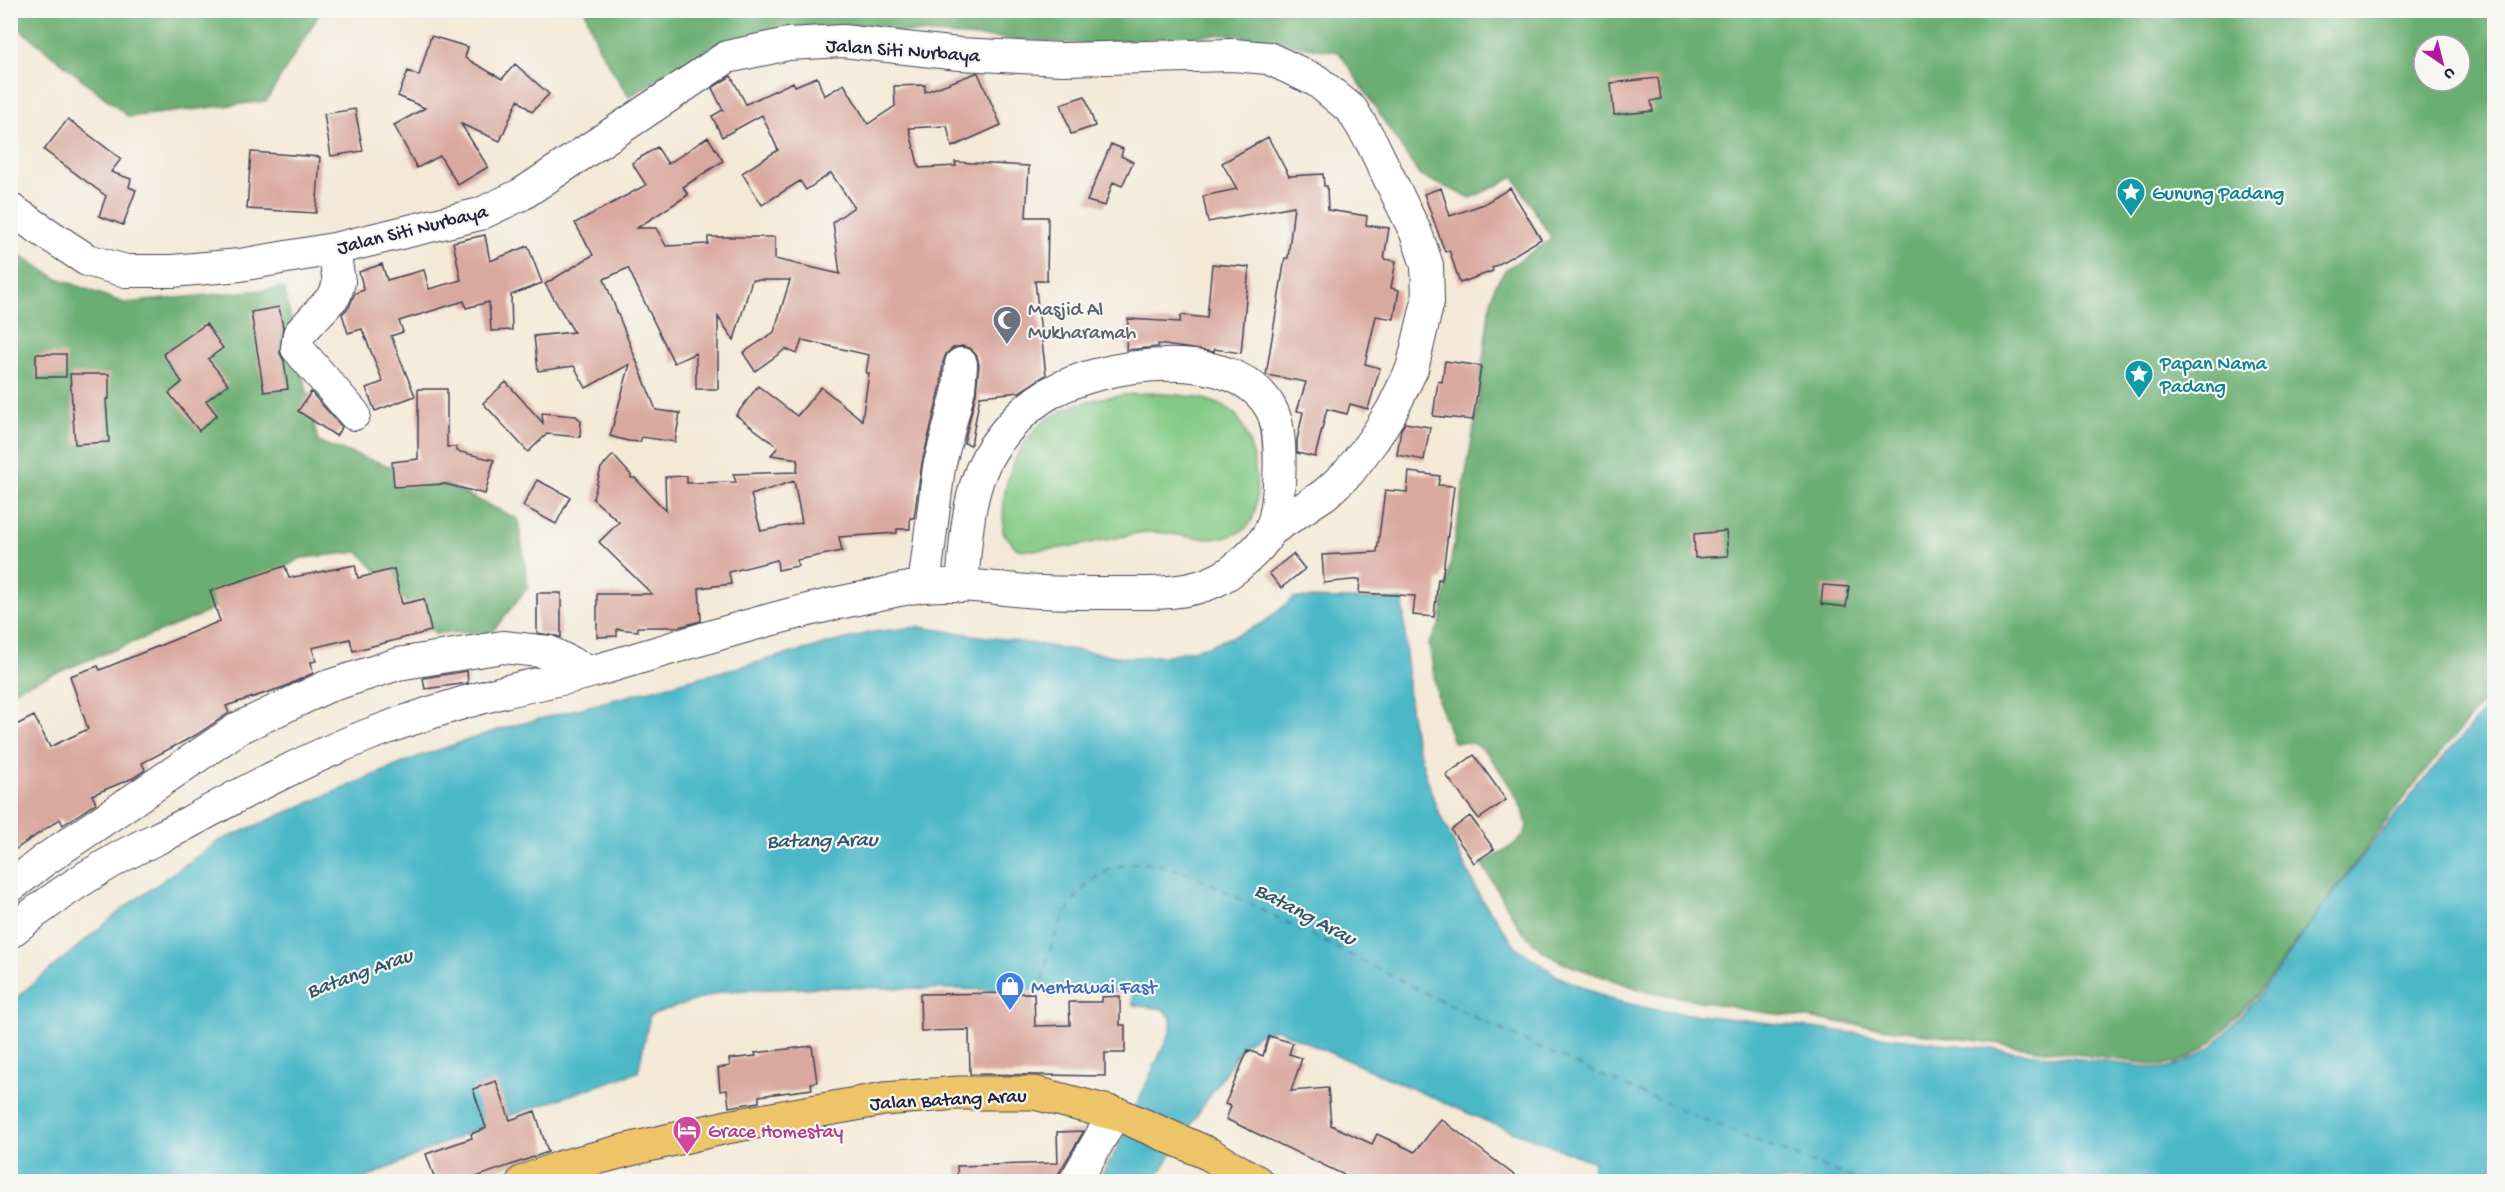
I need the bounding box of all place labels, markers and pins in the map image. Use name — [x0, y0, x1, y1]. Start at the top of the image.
place icon: Gunung Padang — [2115, 176, 2147, 218]
place label: Gunung Padang — [2152, 184, 2284, 207]
place label: Masjid Al Mukharamah — [1028, 300, 1137, 346]
mosque icon: Masjid Al Mukharamah — [991, 304, 1023, 346]
place label: Papan Nama Padang — [2159, 354, 2268, 400]
place icon: Papan Nama Padang — [2123, 358, 2155, 400]
shop icon: Mentawai Fast — [994, 970, 1026, 1012]
place label: Mentawai Fast — [1031, 978, 1158, 1001]
hotel icon: Grace Homestay — [671, 1114, 703, 1156]
place label: Grace Homestay — [708, 1122, 844, 1145]

